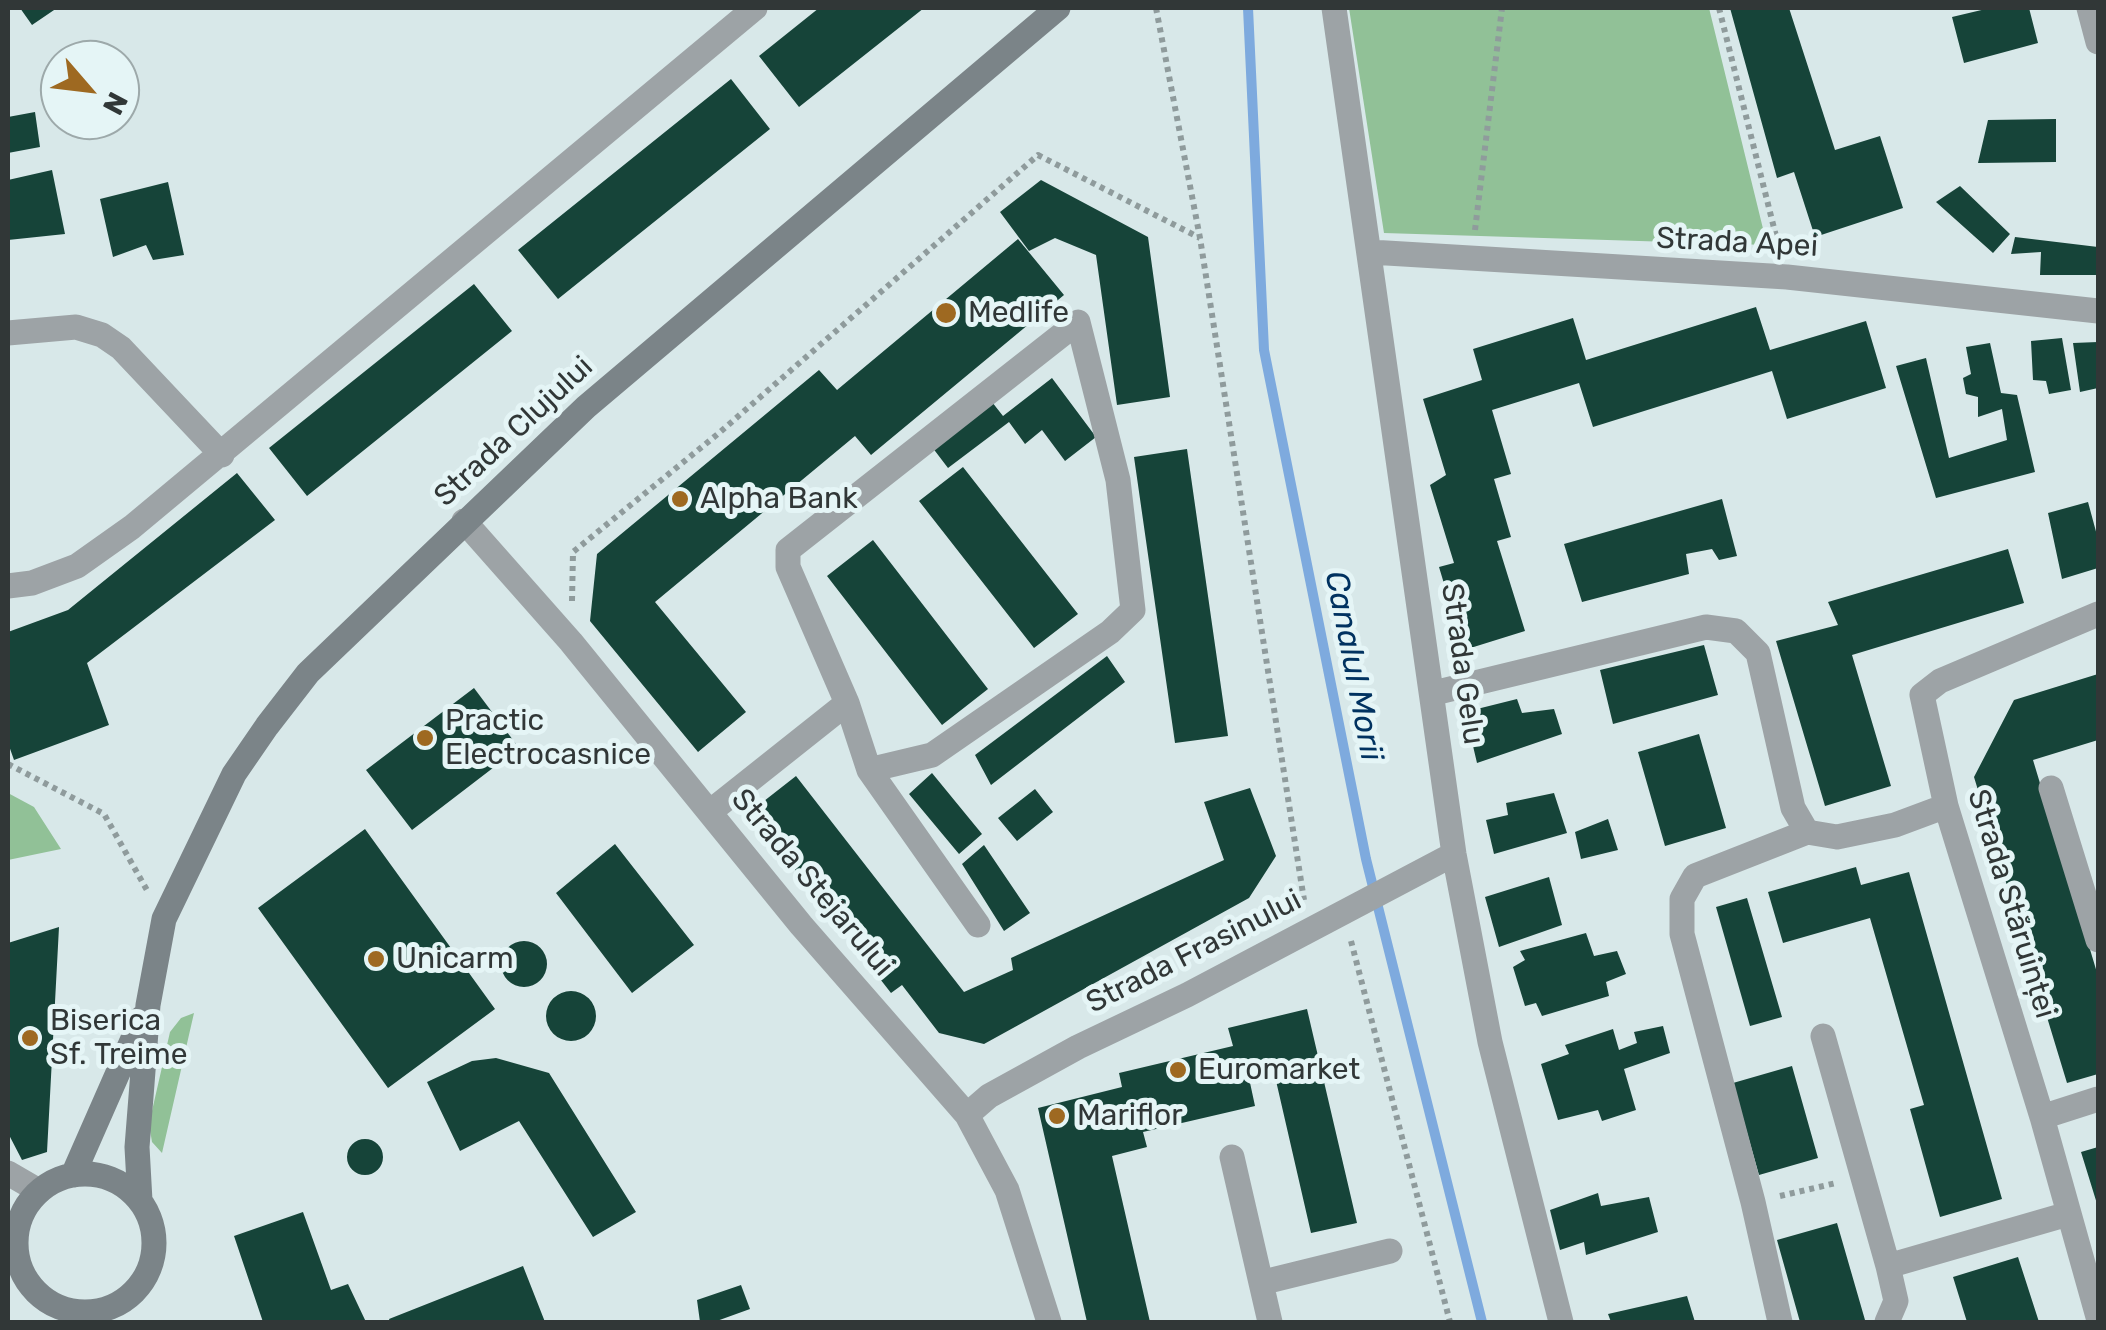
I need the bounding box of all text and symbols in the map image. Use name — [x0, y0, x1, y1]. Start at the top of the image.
north arrow — [40, 40, 140, 140]
text: N — [96, 87, 134, 120]
street label: Strada Apei — [1655, 221, 1819, 265]
place label: Medlife — [968, 295, 1069, 331]
marker: Medlife — [933, 300, 959, 326]
street label: Strada Clujului — [427, 349, 601, 515]
place label: Alpha Bank — [700, 481, 858, 517]
marker: Alpha Bank — [669, 488, 691, 510]
water label: Canalul Morii — [1316, 568, 1390, 764]
street label: Strada Gelu — [1433, 581, 1491, 747]
place label: Practic Electrocasnice — [445, 703, 651, 774]
marker: Practic Electrocasnice — [414, 727, 436, 749]
street label: Strada Stejarului — [723, 782, 901, 984]
street label: Strada Stăruinței — [1959, 785, 2063, 1023]
street label: Strada Frasinului — [1081, 882, 1307, 1022]
place label: Unicarm — [396, 941, 514, 977]
marker: Unicarm — [365, 948, 387, 970]
place label: Biserica Sf. Treime — [50, 1003, 188, 1074]
marker: Biserica Sf. Treime — [19, 1027, 41, 1049]
place label: Euromarket — [1198, 1052, 1360, 1088]
marker: Euromarket — [1167, 1059, 1189, 1081]
place label: Mariflor — [1077, 1098, 1183, 1134]
marker: Mariflor — [1046, 1105, 1068, 1127]

